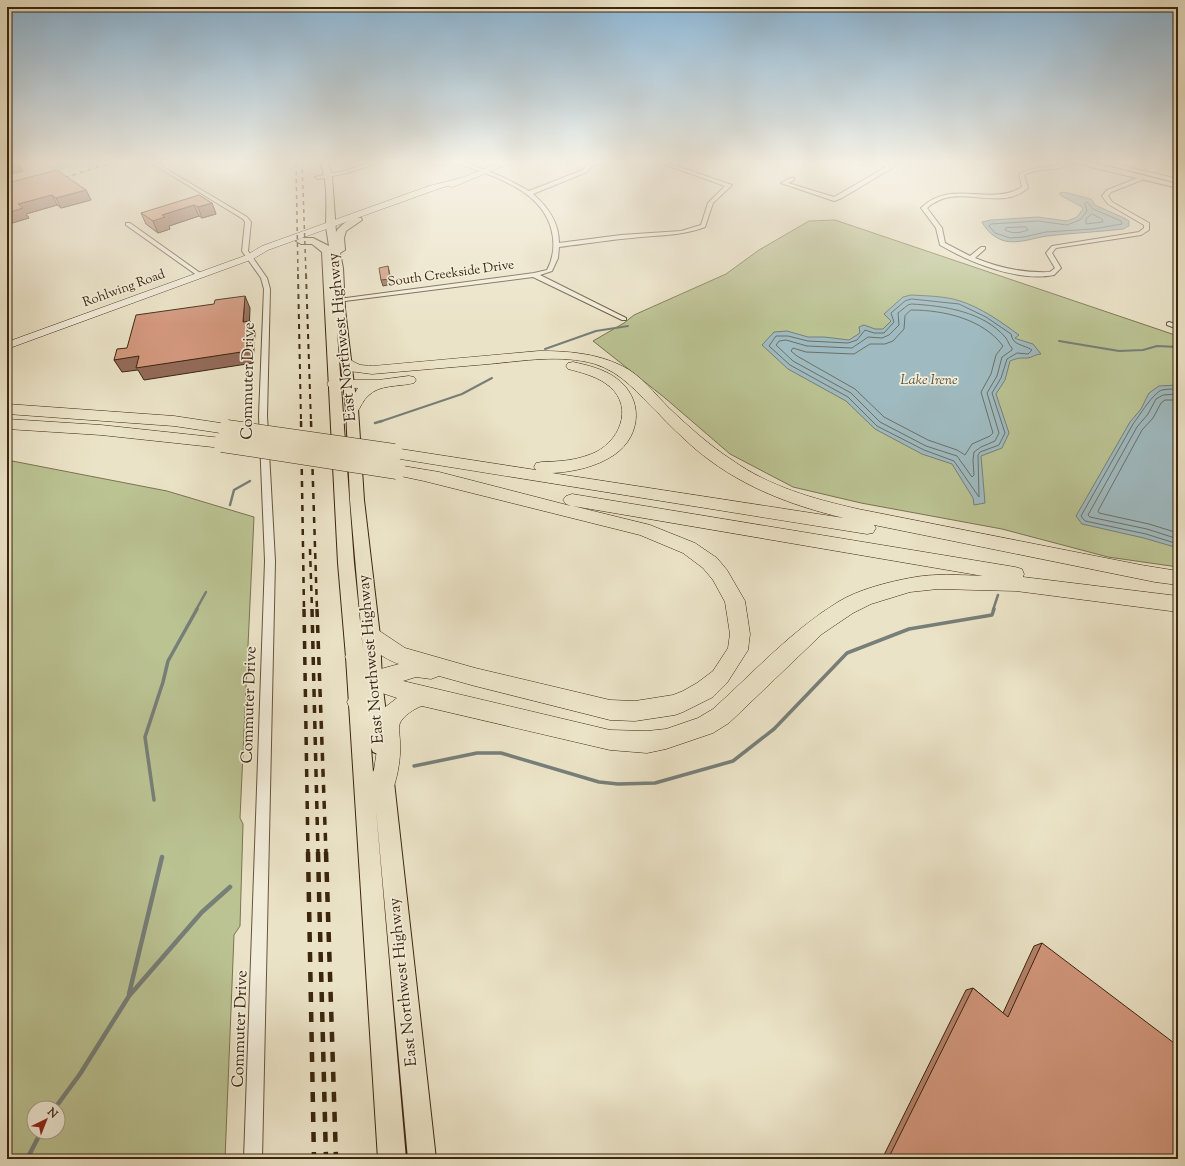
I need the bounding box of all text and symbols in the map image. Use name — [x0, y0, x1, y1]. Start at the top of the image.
street label: East Northwest Highway — [323, 251, 363, 423]
street label: South Creekside Drive — [387, 256, 515, 292]
street label: Rohlwing Road — [80, 266, 168, 312]
street label: Commuter Drive — [236, 322, 262, 440]
water label: Lake Irene — [900, 371, 958, 391]
street label: East Northwest Highway — [353, 574, 391, 744]
street label: Commuter Drive — [236, 646, 264, 764]
street label: East Northwest Highway — [384, 896, 424, 1068]
street label: Commuter Drive — [227, 970, 255, 1088]
north arrow — [26, 1100, 66, 1140]
text: N — [43, 1104, 61, 1122]

